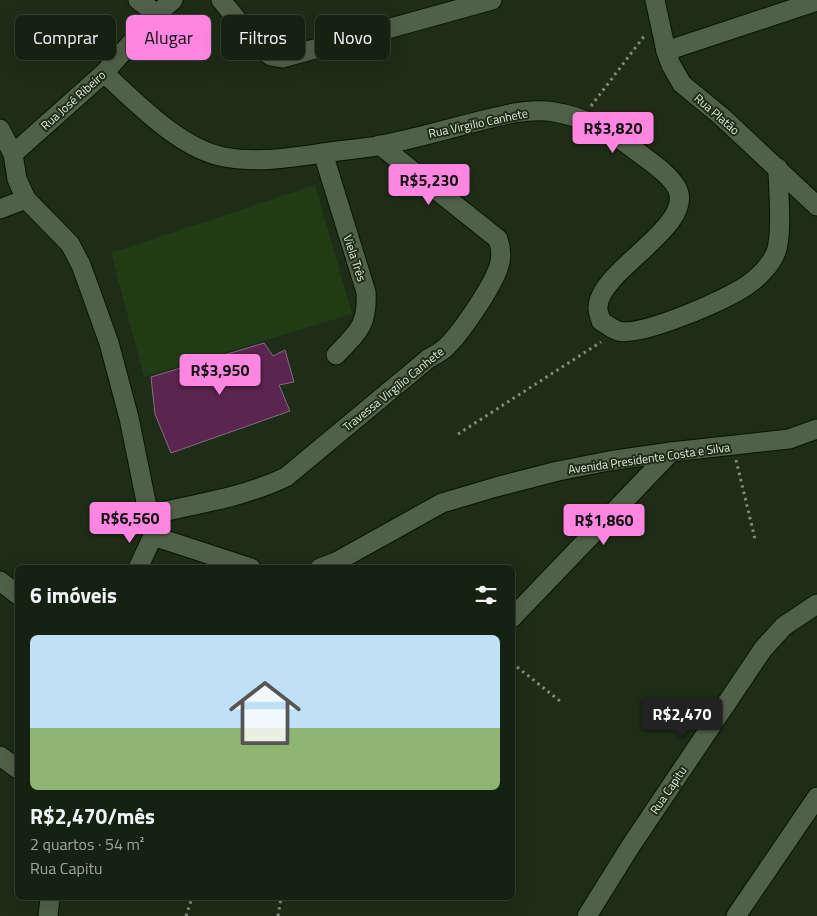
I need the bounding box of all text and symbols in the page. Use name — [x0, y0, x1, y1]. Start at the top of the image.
chip: Comprar — [15, 15, 116, 60]
chip: Alugar — [126, 15, 211, 60]
chip: Filtros — [221, 15, 305, 60]
chip: Novo — [315, 15, 390, 60]
street label: Rua José Ribeiro — [36, 66, 110, 134]
street label: Rua Platão — [690, 89, 744, 139]
street label: Rua Virgilio Canhete — [427, 103, 529, 143]
pin: R$3,820 — [567, 112, 659, 154]
text: R$3,820 — [584, 116, 642, 140]
pin: R$5,230 — [383, 164, 475, 206]
text: R$5,230 — [400, 168, 458, 192]
street label: Viela Três — [339, 232, 372, 284]
street label: Travessa Virgílio Canhete — [338, 342, 448, 436]
pin: R$3,950 — [174, 354, 266, 396]
text: R$3,950 — [191, 358, 249, 382]
street label: Avenida Presidente Costa e Silva — [567, 437, 731, 479]
pin: R$6,560 — [84, 502, 176, 544]
pin: R$1,860 — [558, 504, 650, 546]
text: R$6,560 — [101, 506, 159, 530]
text: R$1,860 — [575, 508, 633, 532]
text: 6 imóveis — [30, 579, 117, 611]
icon: filters — [472, 581, 500, 609]
icon: home — [220, 668, 310, 758]
pin: R$2,470 — [636, 698, 728, 740]
text: R$2,470 — [653, 702, 711, 726]
street label: Rua Capitu — [645, 762, 691, 818]
text: R$2,470/mês — [30, 800, 155, 832]
text: 2 quartos · 54 m² — [30, 832, 144, 856]
text: Rua Capitu — [30, 856, 103, 880]

